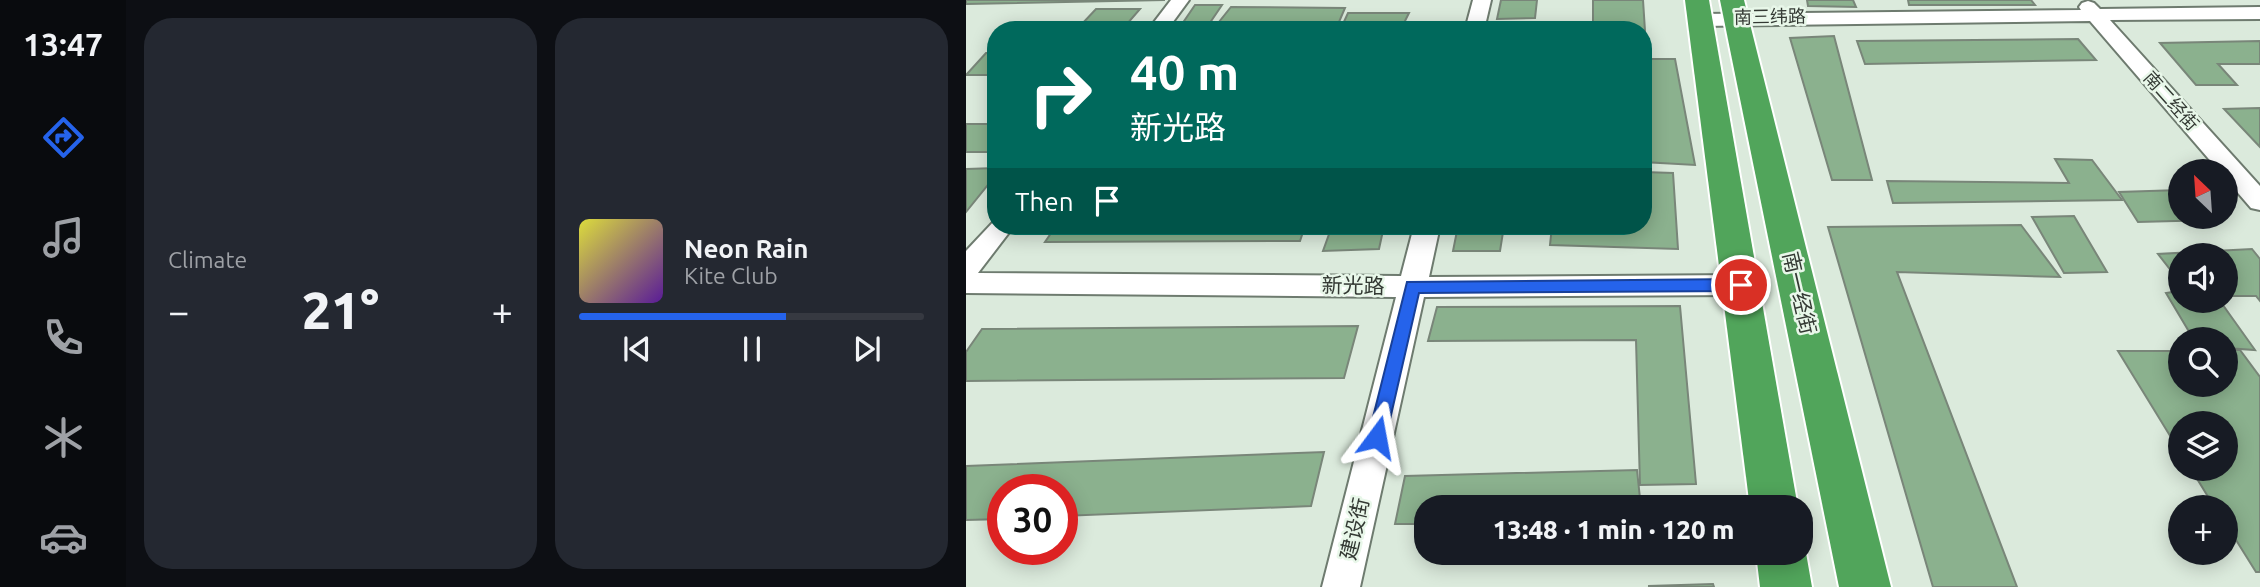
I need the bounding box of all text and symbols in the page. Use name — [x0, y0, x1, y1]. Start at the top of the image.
street label: 南三纬路 — [1734, 5, 1806, 27]
text: 13:47 — [23, 26, 103, 62]
text: 40 m — [1130, 44, 1239, 99]
icon: right — [1015, 49, 1106, 140]
street label: 南二经街 — [2140, 67, 2203, 134]
text: 新光路 — [1130, 109, 1226, 145]
icon: directions — [39, 113, 88, 162]
north arrow — [2168, 159, 2238, 229]
map controls — [2168, 159, 2238, 565]
icon: arrive — [1088, 182, 1126, 220]
text: Then — [1015, 187, 1074, 216]
icon: music — [39, 213, 88, 262]
text: Neon Rain — [684, 234, 809, 263]
button: sound — [2168, 243, 2238, 313]
text: Climate — [168, 247, 247, 272]
street label: 南一经街 — [1779, 249, 1821, 336]
pin — [1711, 255, 1771, 315]
text: Kite Club — [684, 263, 778, 288]
icon: arrive — [1722, 266, 1760, 304]
street label: 新光路 — [1321, 272, 1385, 298]
text: 21° — [302, 281, 379, 339]
text: − — [168, 290, 189, 332]
text: + — [492, 290, 513, 332]
icon: phone — [39, 313, 88, 362]
button: search — [2168, 327, 2238, 397]
icon: previous — [618, 330, 656, 368]
icon: pause — [733, 330, 771, 368]
icon: next — [848, 330, 886, 368]
position arrow — [1340, 400, 1414, 474]
button: layers — [2168, 411, 2238, 481]
icon: climate — [39, 413, 88, 462]
speed limit sign: 30 — [987, 474, 1078, 565]
street label: 建设街 — [1335, 495, 1373, 562]
button: + — [2168, 495, 2238, 565]
icon: car — [39, 513, 88, 562]
text: 13:48 · 1 min · 120 m — [1493, 515, 1734, 544]

